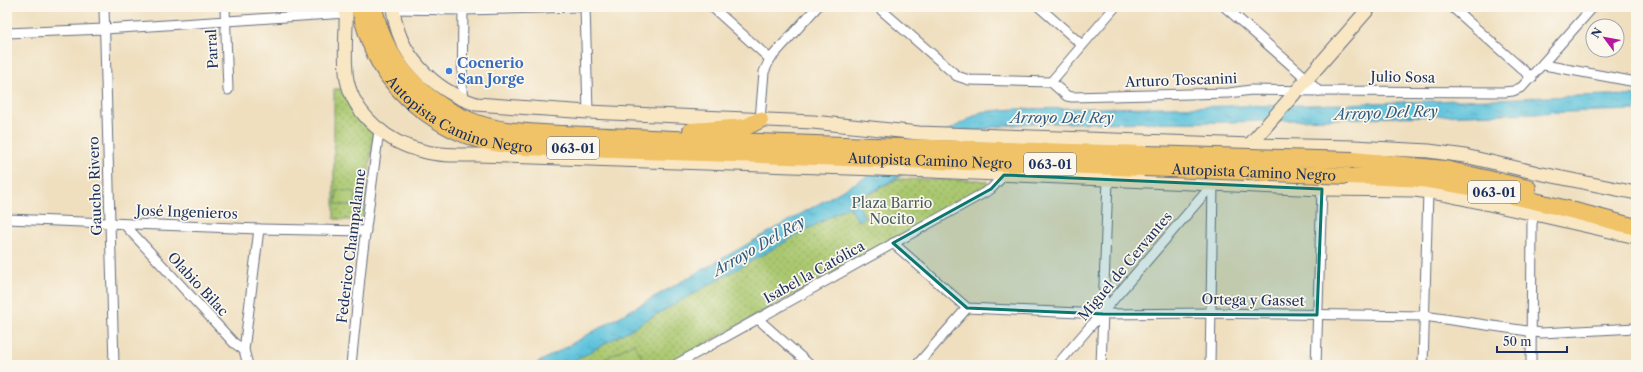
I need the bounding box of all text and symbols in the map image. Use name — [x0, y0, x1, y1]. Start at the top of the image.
north arrow — [1585, 18, 1625, 58]
text: N — [1588, 25, 1605, 40]
street label: Parral — [202, 29, 222, 69]
place label: Cocnerio San Jorge — [457, 54, 524, 88]
marker: Cocnerio San Jorge — [444, 66, 454, 76]
street label: Julio Sosa — [1369, 67, 1436, 87]
street label: Arturo Toscanini — [1124, 69, 1237, 91]
street label: Autopista Camino Negro — [382, 72, 533, 156]
water label: Arroyo Del Rey — [1332, 101, 1439, 124]
water label: Arroyo Del Rey — [1008, 108, 1114, 127]
street label: Gaucho Rivero — [84, 136, 106, 236]
road number: 063-01 — [547, 137, 599, 159]
street label: Autopista Camino Negro — [847, 149, 1013, 173]
road number: 063-01 — [1024, 153, 1076, 175]
street label: Autopista Camino Negro — [1170, 160, 1336, 185]
street label: Federico Champalanne — [333, 168, 369, 324]
road number: 063-01 — [1468, 181, 1520, 203]
park label: Plaza Barrio Nocito — [852, 194, 932, 228]
street label: José Ingenieros — [134, 201, 238, 223]
street label: Miguel de Cervantes — [1074, 208, 1176, 324]
water label: Arroyo Del Rey — [707, 211, 809, 281]
street label: Isabel la Católica — [760, 236, 868, 307]
street label: Olabio Bilac — [164, 248, 232, 320]
street label: Ortega y Gasset — [1201, 290, 1305, 310]
scale bar — [1497, 328, 1567, 354]
text: 50 m — [1503, 334, 1532, 349]

